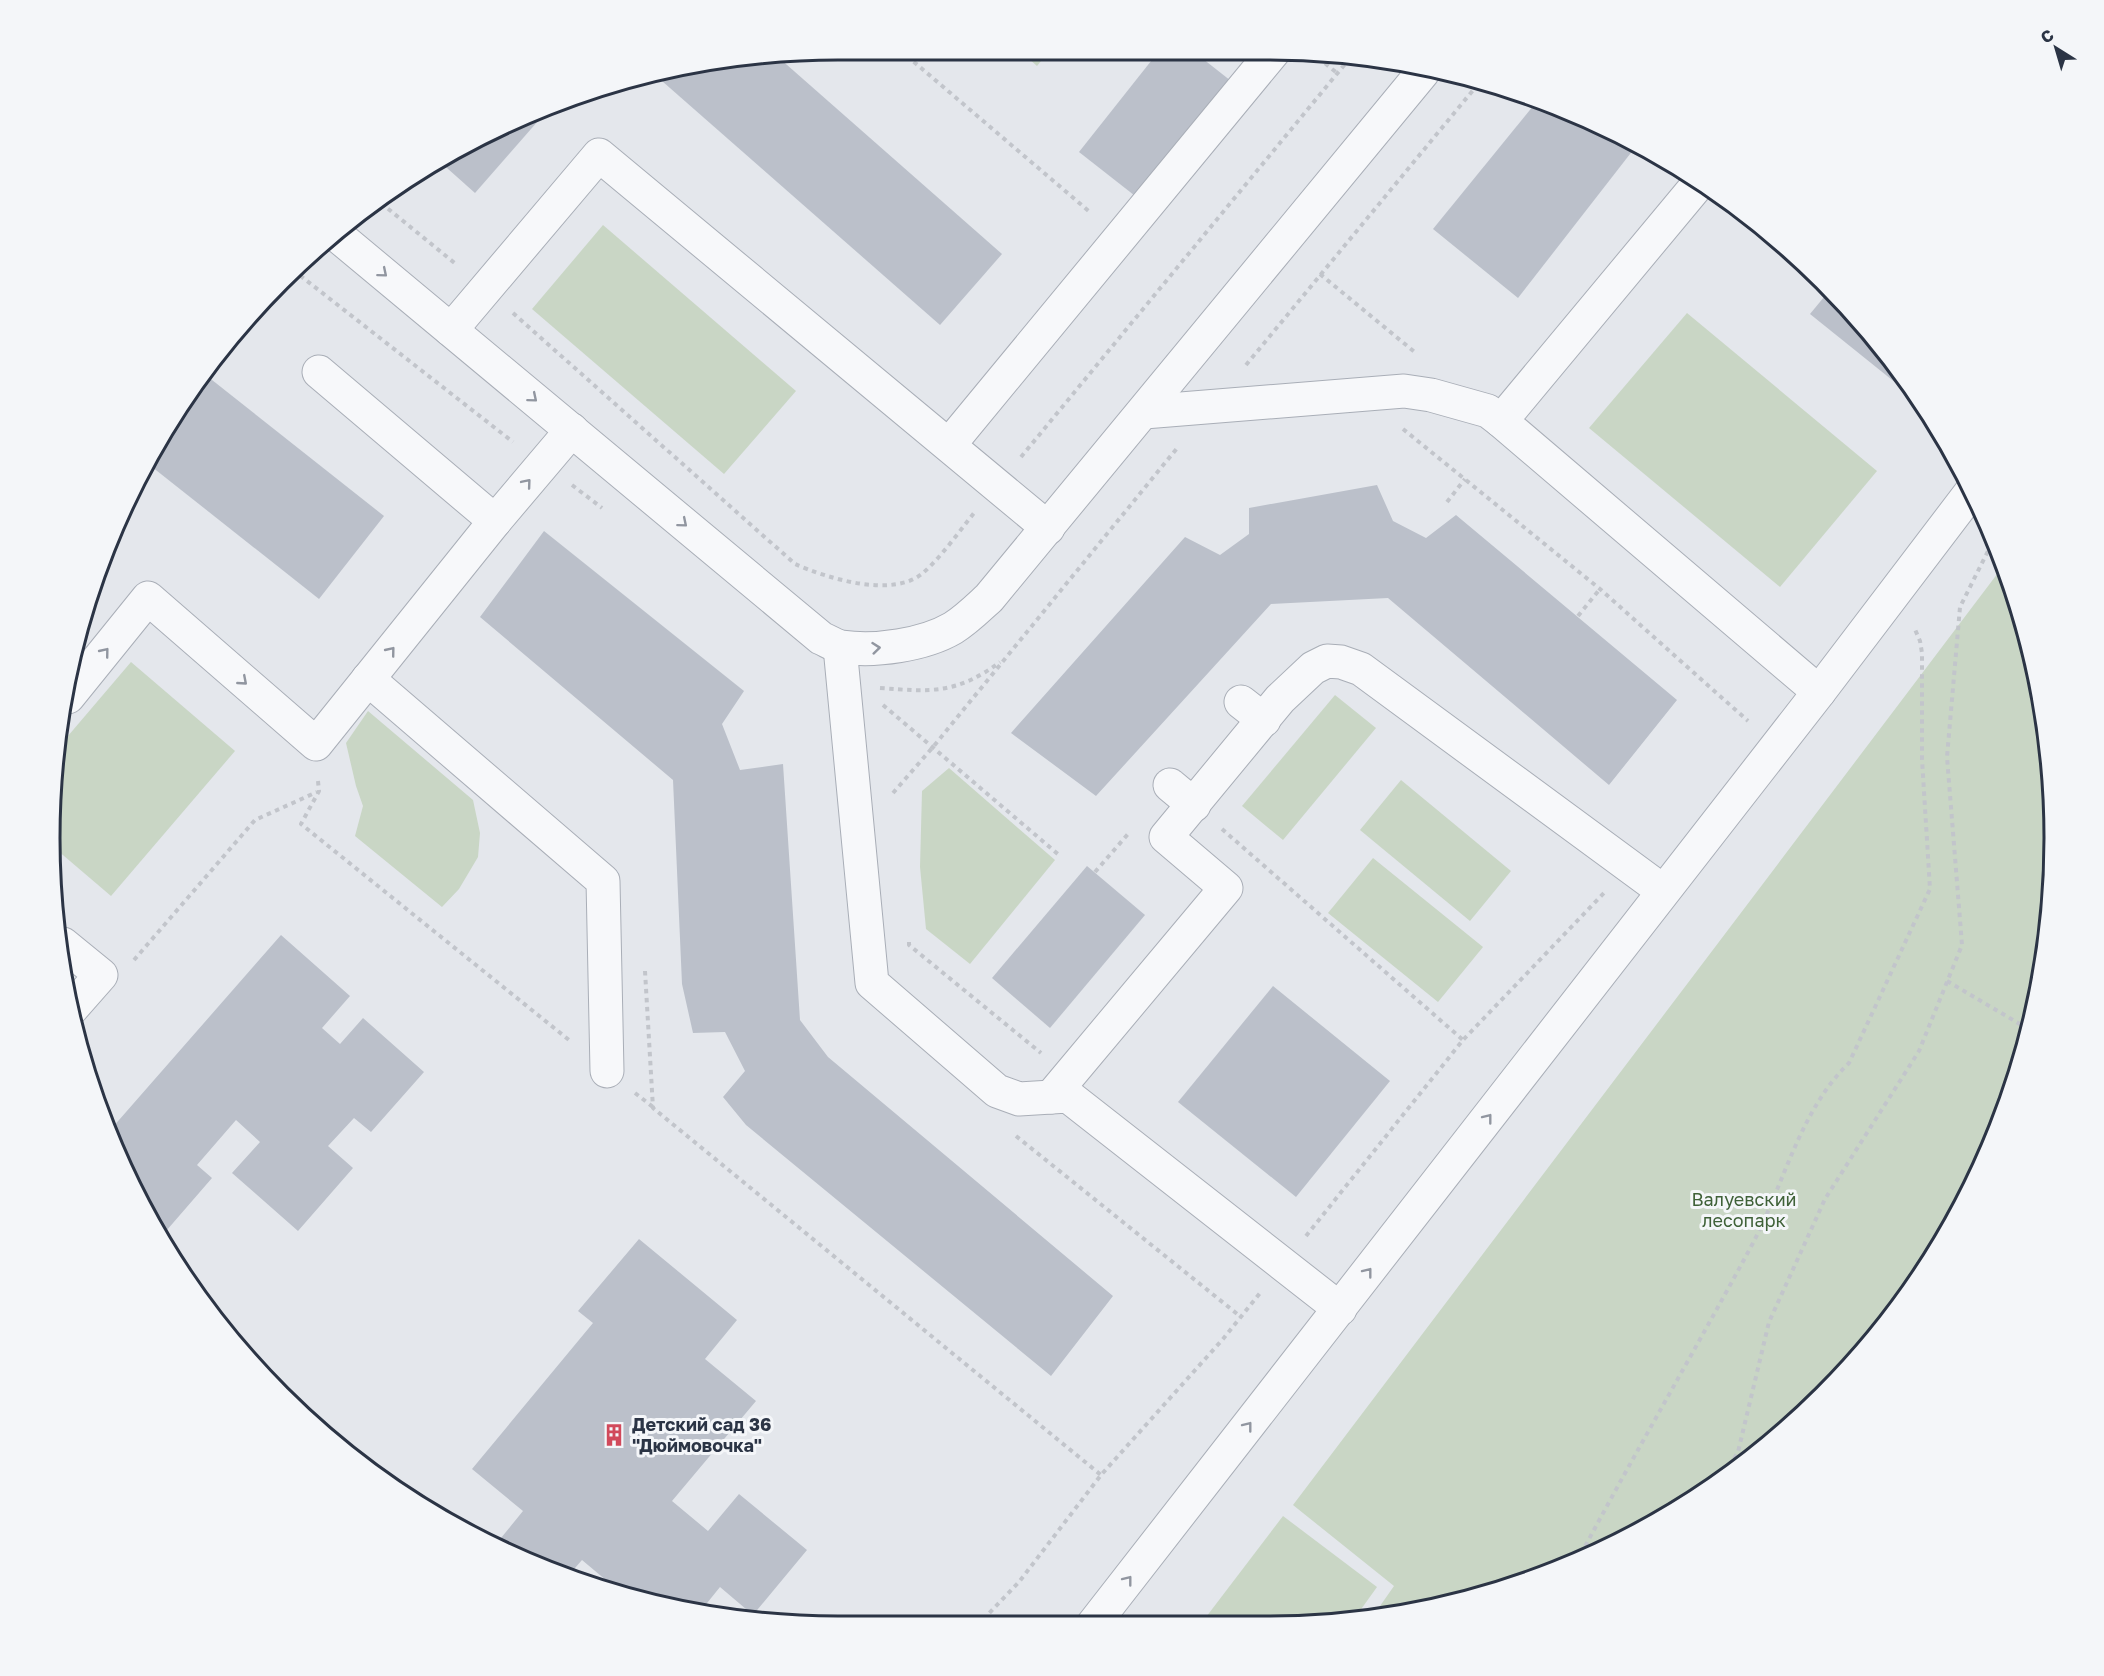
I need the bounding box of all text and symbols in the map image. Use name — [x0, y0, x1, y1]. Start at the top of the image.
north arrow — [2026, 18, 2086, 78]
text: С — [2036, 25, 2058, 47]
one-way arrow — [376, 266, 387, 277]
one-way arrow — [526, 391, 537, 402]
one-way arrow — [519, 479, 530, 490]
one-way arrow — [676, 516, 687, 527]
one-way arrow — [872, 642, 881, 654]
one-way arrow — [383, 647, 394, 658]
one-way arrow — [97, 648, 108, 659]
one-way arrow — [236, 674, 247, 685]
one-way arrow — [1480, 1114, 1491, 1125]
park label: Валуевский лесопарк — [1691, 1188, 1797, 1231]
one-way arrow — [1361, 1268, 1372, 1279]
place label: Детский сад 36 "Дюймовочка" — [632, 1413, 771, 1456]
one-way arrow — [1241, 1421, 1252, 1432]
building icon: Детский сад 36 "Дюймовочка" — [601, 1422, 627, 1448]
one-way arrow — [1121, 1575, 1132, 1586]

